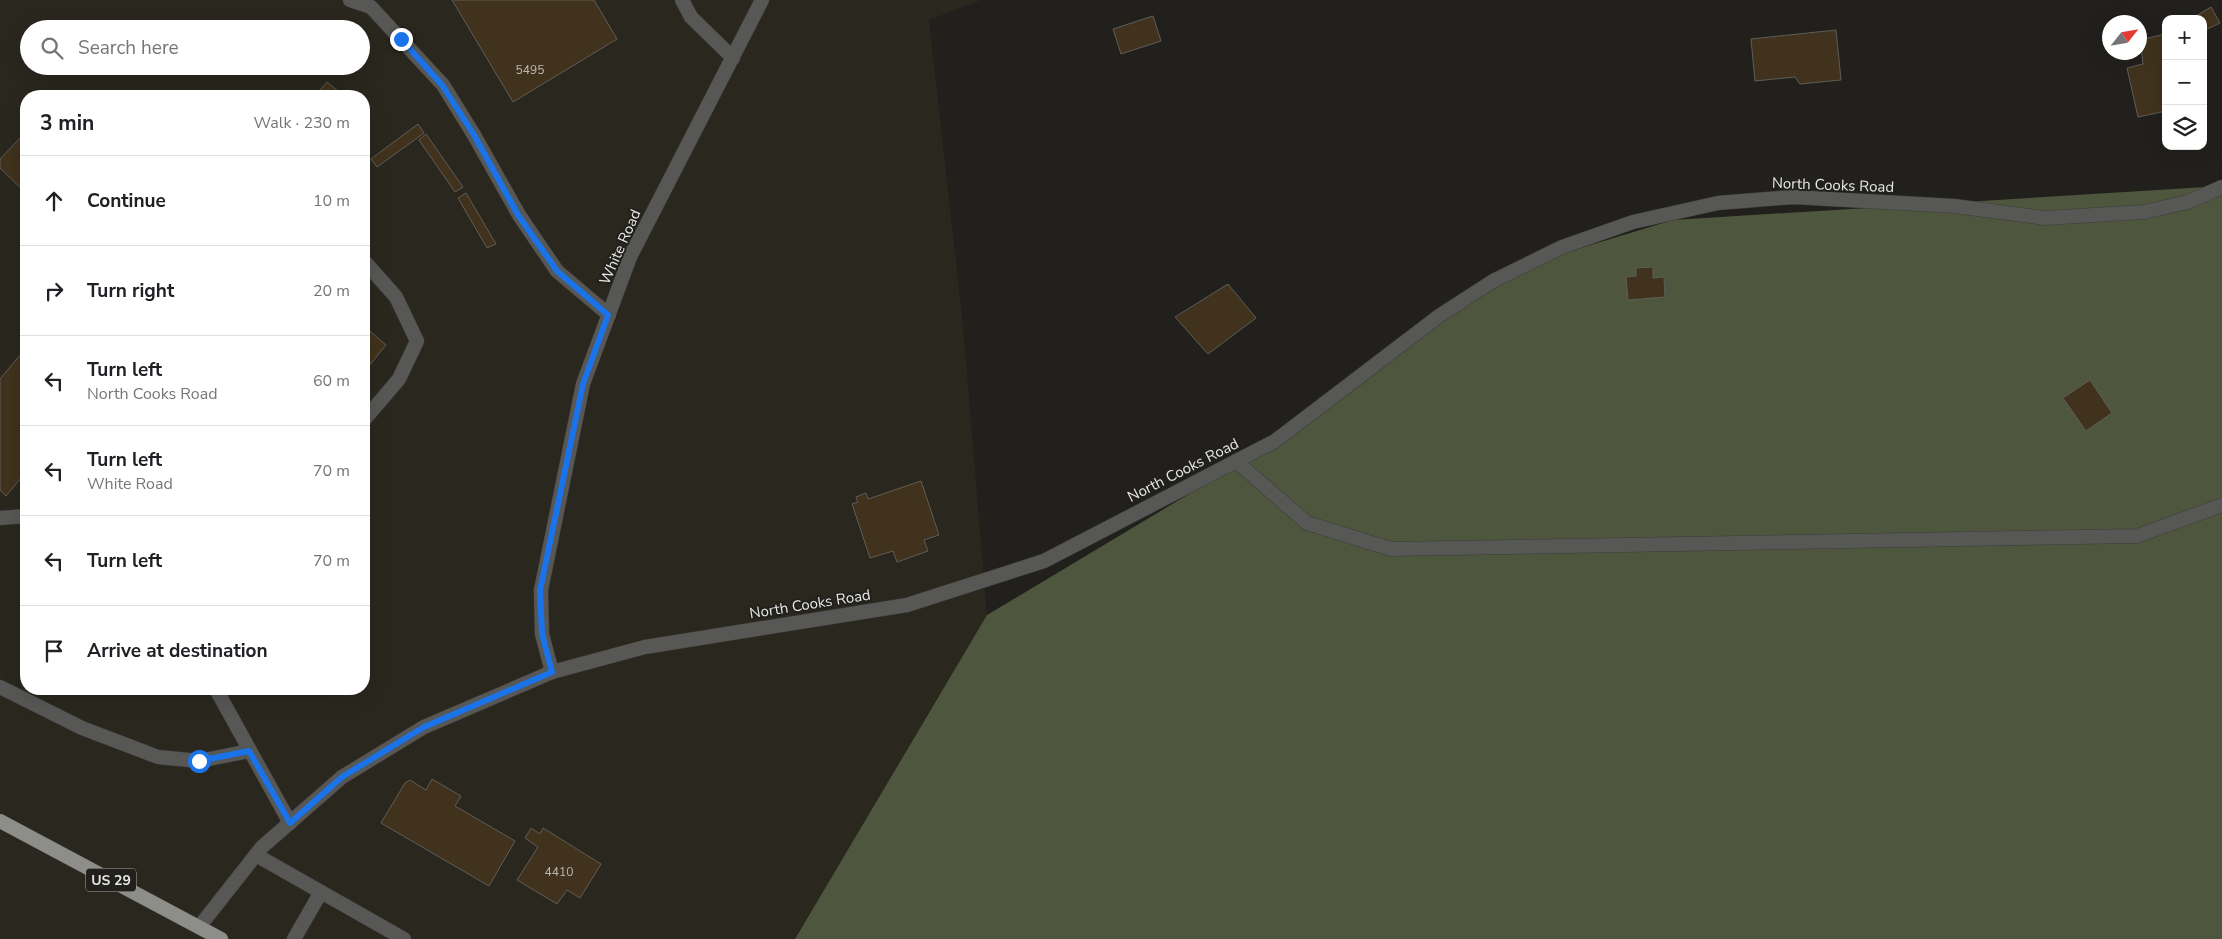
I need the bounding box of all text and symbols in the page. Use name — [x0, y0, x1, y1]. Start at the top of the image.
north arrow — [2102, 15, 2147, 60]
map controls — [2162, 15, 2207, 150]
button: + — [2162, 15, 2207, 60]
search box — [20, 20, 370, 75]
route end — [390, 28, 413, 51]
icon: search — [38, 34, 66, 62]
text: Search here — [78, 35, 179, 61]
button: − — [2162, 60, 2207, 105]
house number: 5495 — [516, 62, 544, 78]
button: layers — [2162, 105, 2207, 150]
text: 3 min — [40, 109, 94, 137]
text: Walk · 230 m — [254, 112, 350, 134]
street label: North Cooks Road — [1771, 173, 1895, 197]
icon: ahead — [40, 187, 68, 215]
text: Continue — [87, 188, 166, 214]
text: 10 m — [313, 190, 350, 212]
street label: White Road — [595, 206, 645, 288]
icon: right — [40, 277, 68, 305]
text: Turn right — [87, 278, 174, 304]
text: 20 m — [313, 280, 350, 302]
text: Turn left — [87, 357, 162, 383]
icon: left — [40, 367, 68, 395]
text: 60 m — [313, 370, 350, 392]
text: North Cooks Road — [87, 383, 218, 405]
street label: North Cooks Road — [1124, 433, 1242, 507]
text: Turn left — [87, 447, 162, 473]
icon: left — [40, 457, 68, 485]
text: 70 m — [313, 460, 350, 482]
text: White Road — [87, 473, 173, 495]
icon: left — [40, 547, 68, 575]
text: Turn left — [87, 548, 162, 574]
text: 70 m — [313, 550, 350, 572]
street label: North Cooks Road — [748, 585, 872, 623]
icon: arrive — [40, 637, 68, 665]
text: Arrive at destination — [87, 638, 268, 664]
route start — [188, 750, 211, 773]
house number: 4410 — [545, 864, 573, 880]
road number: US 29 — [86, 868, 136, 892]

